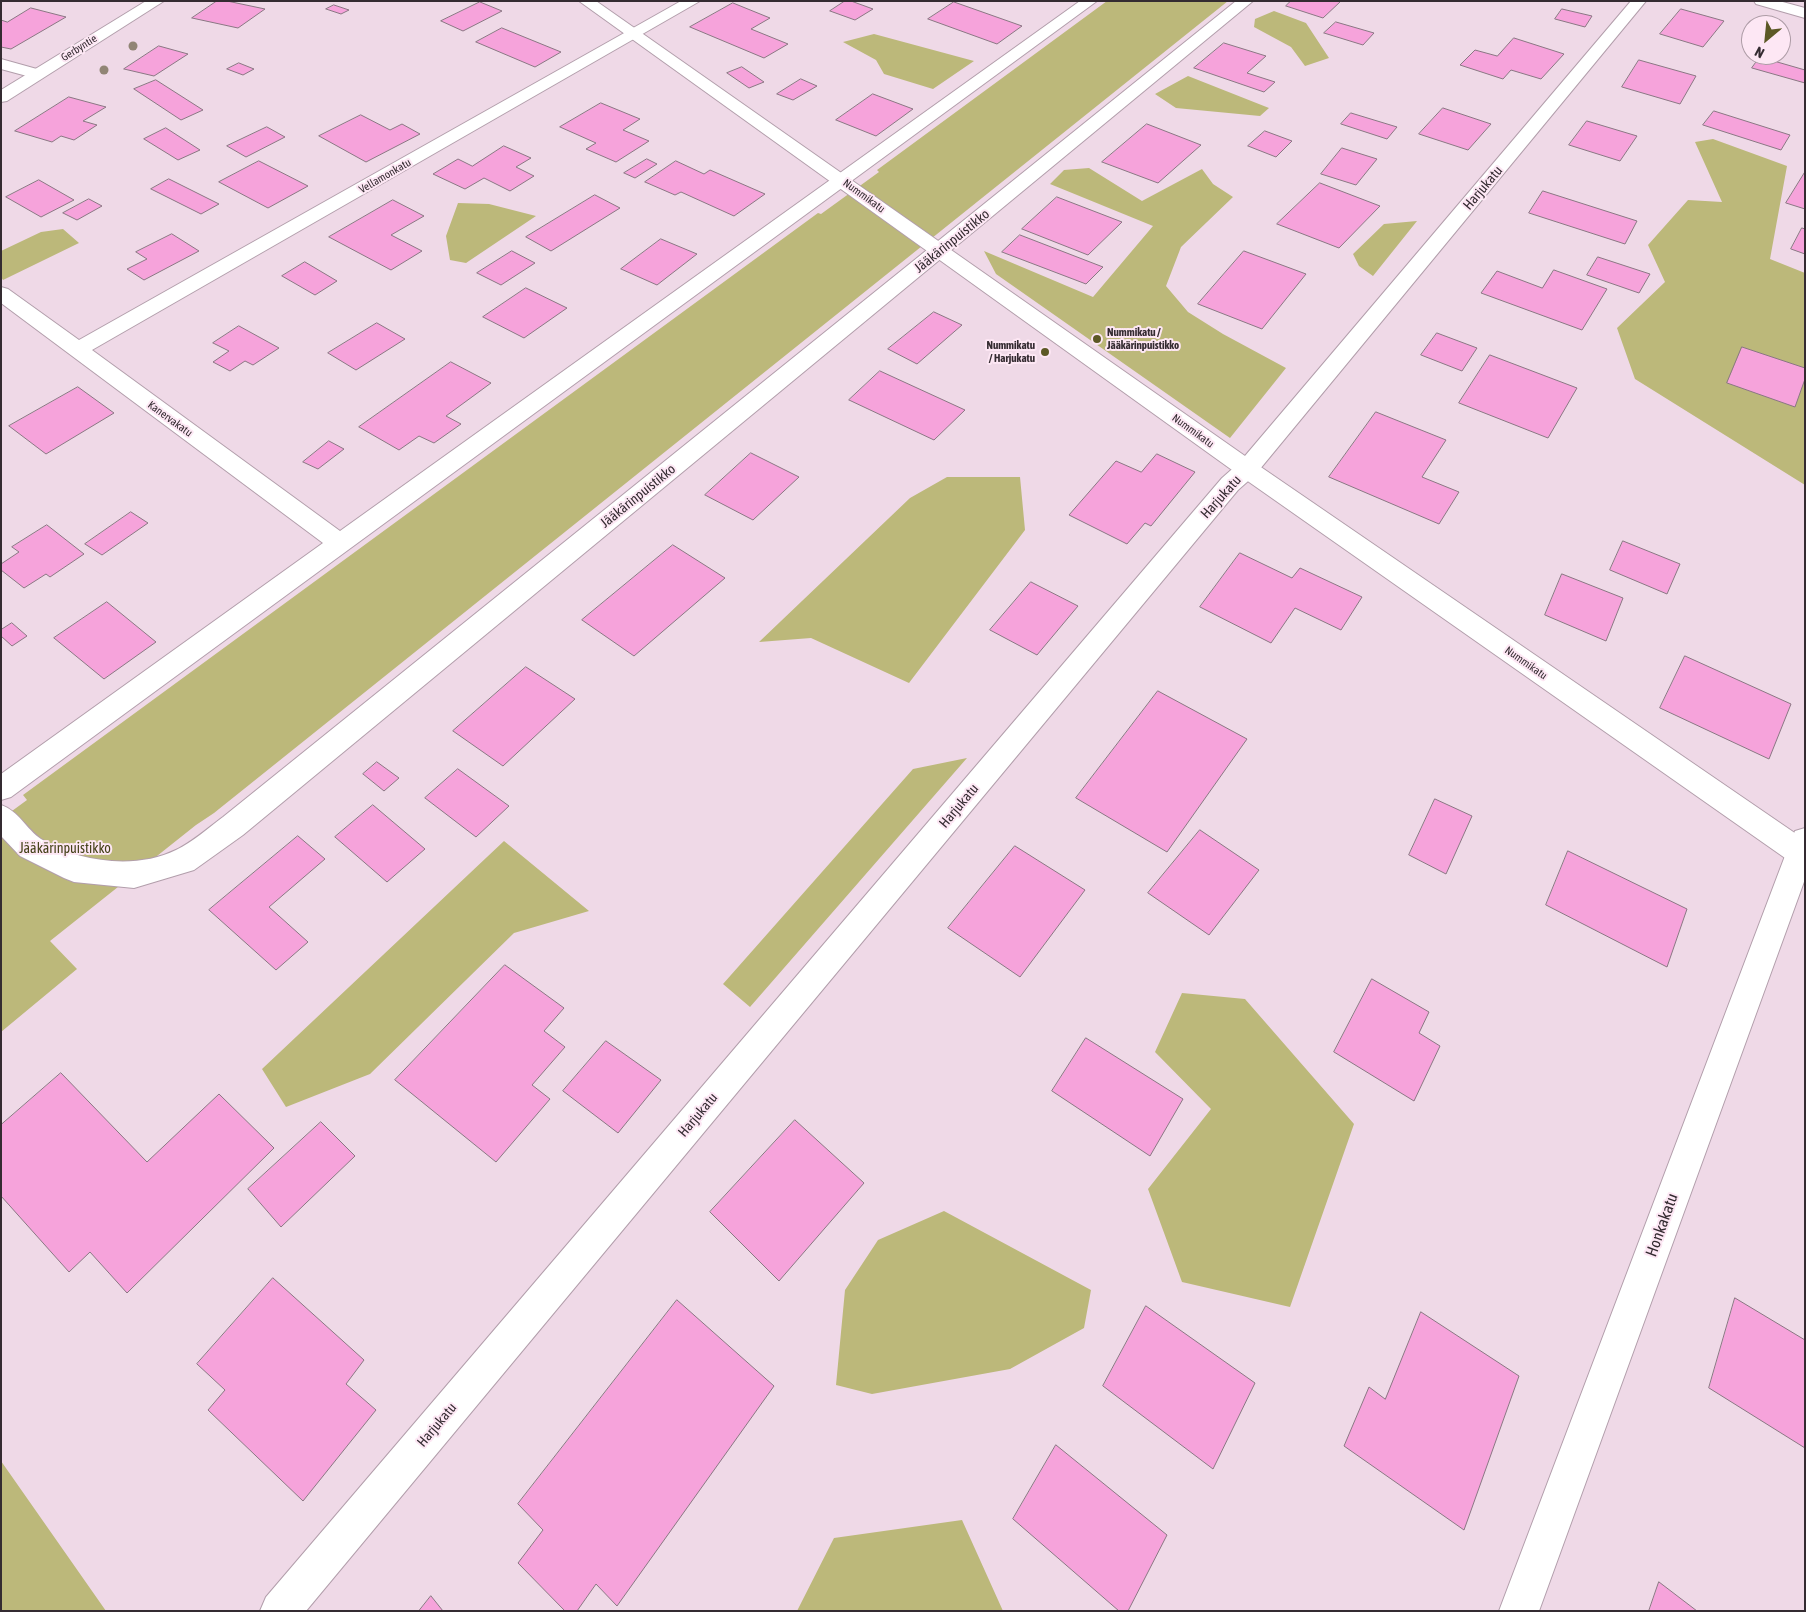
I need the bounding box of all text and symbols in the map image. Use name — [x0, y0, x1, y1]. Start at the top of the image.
north arrow — [1741, 15, 1791, 65]
street label: Gerbyntie — [59, 32, 99, 64]
text: N — [1752, 43, 1767, 61]
street label: Vellamonkatu — [357, 156, 413, 196]
street label: Harjukatu — [1460, 163, 1506, 213]
street label: Nummikatu — [840, 176, 888, 216]
street label: Jääkärinpuistikko — [911, 206, 993, 276]
place label: Nummikatu / Jääkärinpuistikko — [1107, 326, 1179, 352]
marker: Nummikatu / Jääkärinpuistikko — [1091, 333, 1103, 345]
place label: Nummikatu / Harjukatu — [986, 339, 1035, 365]
marker: Nummikatu / Harjukatu — [1039, 346, 1051, 358]
street label: Kanervakatu — [145, 398, 195, 440]
street label: Nummikatu — [1169, 411, 1217, 451]
street label: Jääkärinpuistikko — [597, 461, 679, 531]
street label: Harjukatu — [1197, 472, 1245, 522]
street label: Nummikatu — [1502, 644, 1550, 682]
street label: Harjukatu — [936, 781, 982, 831]
park label: Jääkärinpuistikko — [19, 841, 111, 857]
street label: Harjukatu — [675, 1090, 721, 1140]
street label: Honkakatu — [1642, 1191, 1682, 1259]
street label: Harjukatu — [414, 1400, 460, 1450]

